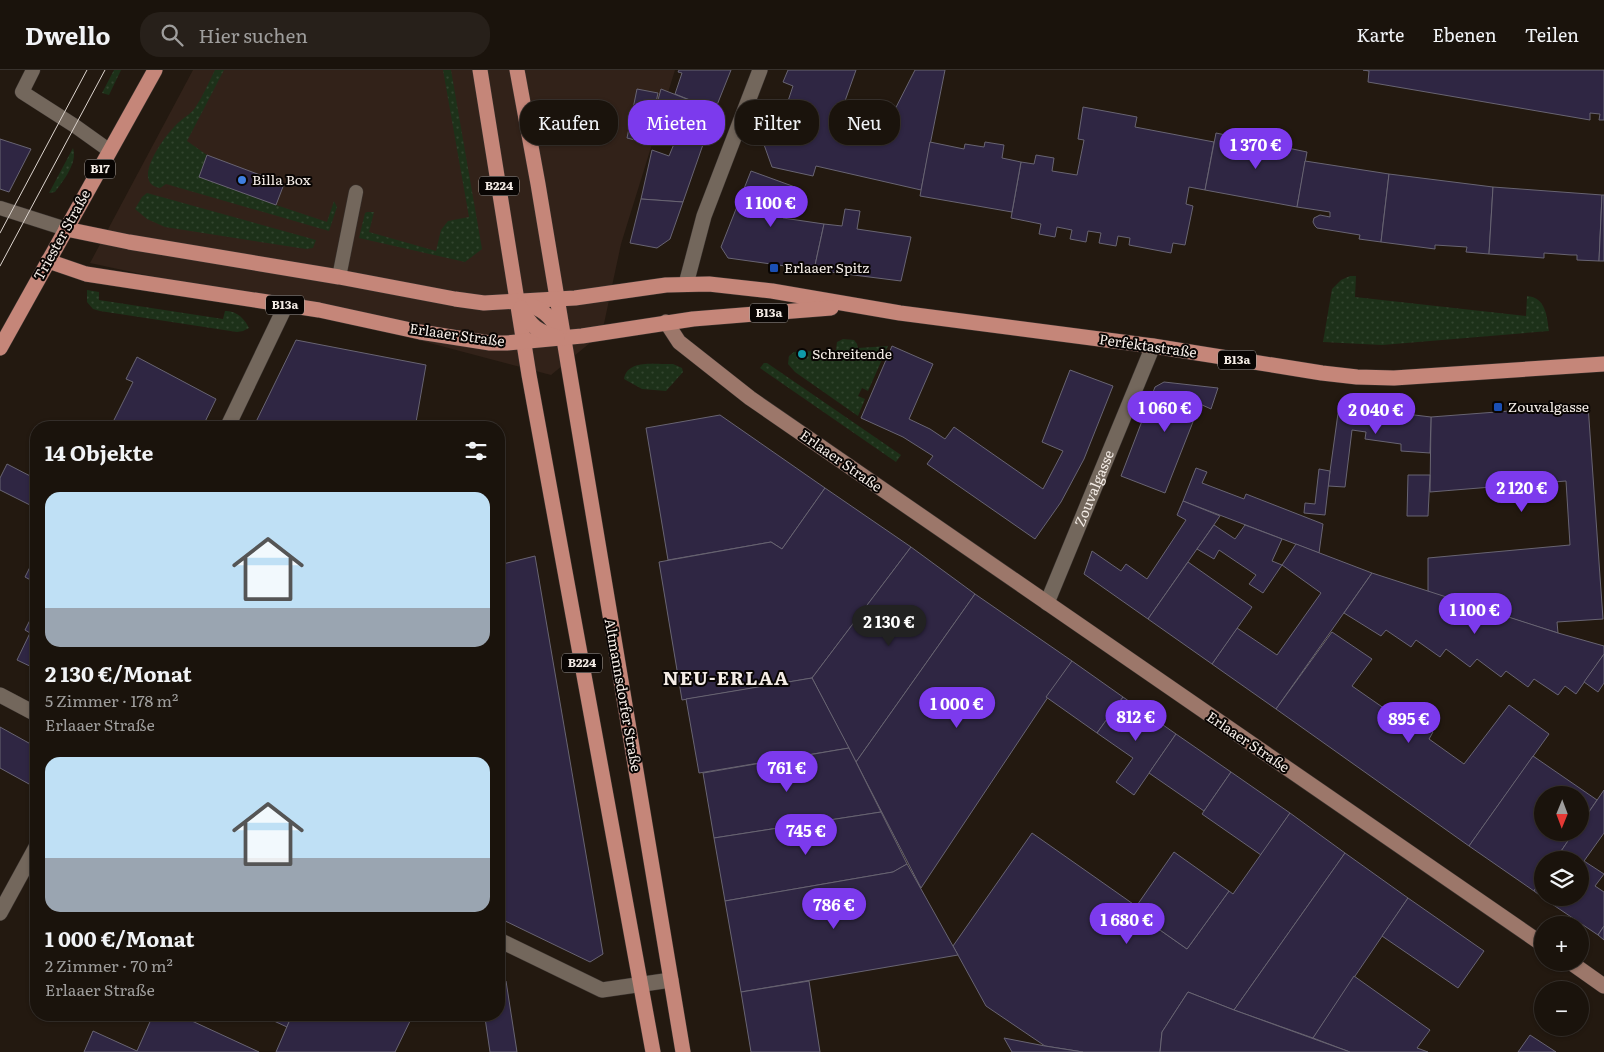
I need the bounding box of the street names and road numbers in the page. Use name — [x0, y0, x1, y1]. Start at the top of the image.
road number: B17 — [85, 160, 115, 178]
road number: B224 — [479, 176, 519, 195]
street label: Triester Straße — [28, 185, 94, 284]
road number: B13a — [266, 296, 304, 314]
road number: B13a — [750, 304, 788, 322]
street label: Erlaaer Straße — [408, 317, 506, 351]
street label: Perfektastraße — [1098, 328, 1198, 362]
road number: B13a — [1218, 350, 1256, 370]
street label: Erlaaer Straße — [797, 424, 887, 496]
street label: Zouvalgasse — [1069, 447, 1118, 529]
street label: Altmannsdorfer Straße — [601, 617, 647, 773]
road number: B224 — [562, 654, 602, 672]
street label: Erlaaer Straße — [1203, 706, 1294, 776]

